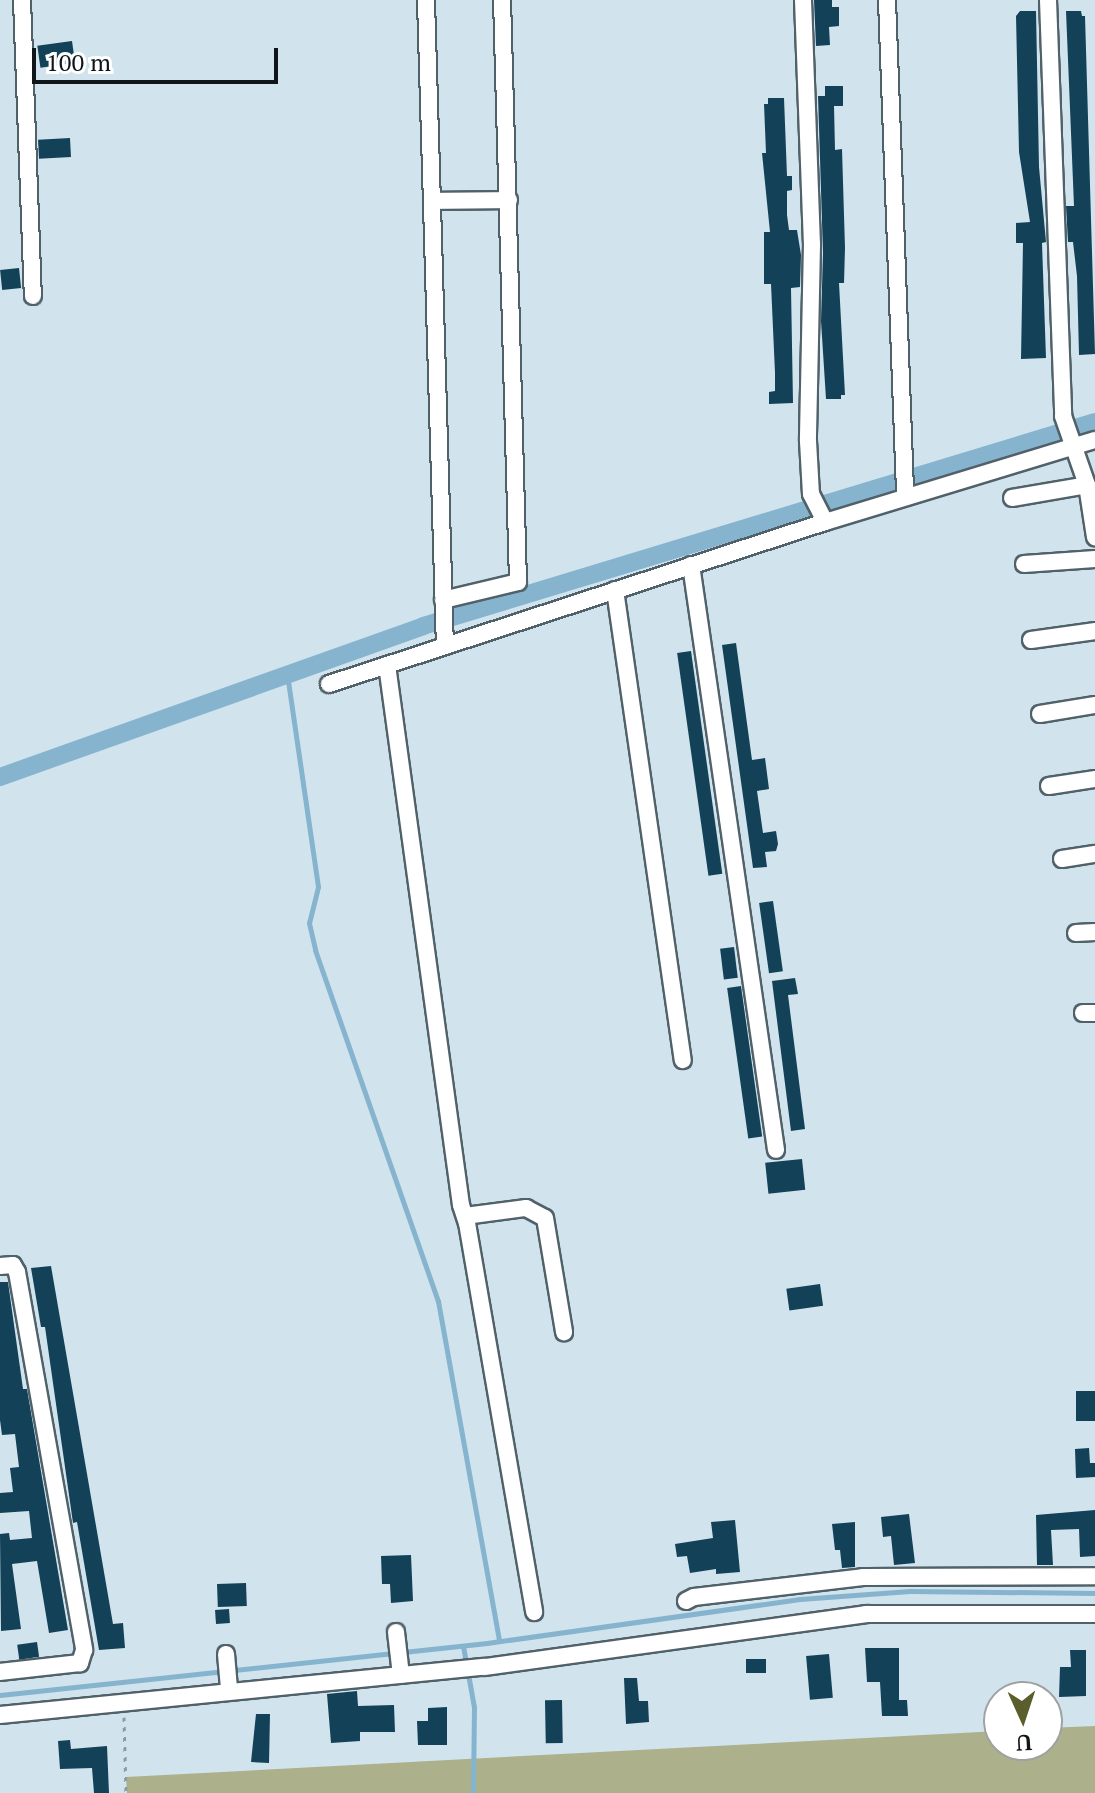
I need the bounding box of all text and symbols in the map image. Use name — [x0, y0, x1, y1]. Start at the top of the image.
scale bar — [36, 32, 282, 82]
text: 100 m — [46, 46, 111, 78]
north arrow — [983, 1681, 1063, 1761]
text: U — [1016, 1729, 1033, 1758]

